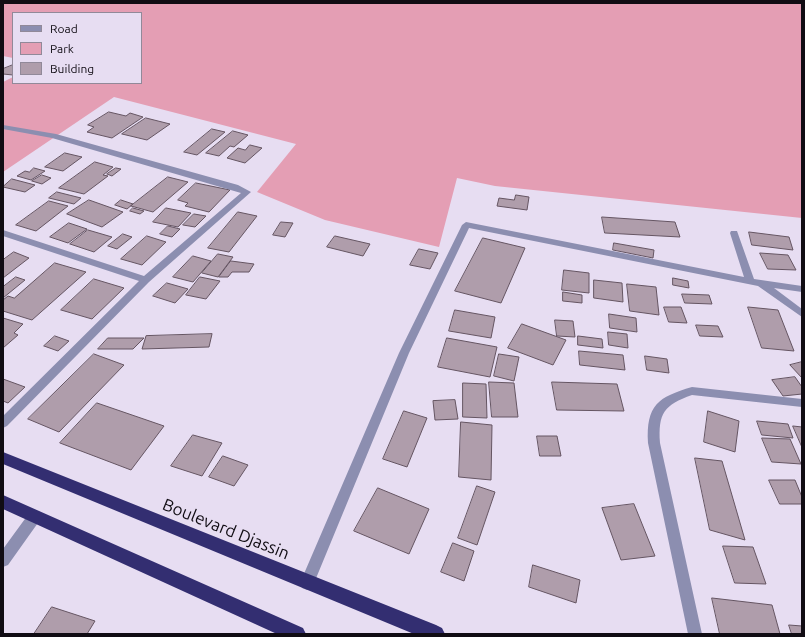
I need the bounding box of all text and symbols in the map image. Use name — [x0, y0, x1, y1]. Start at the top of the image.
legend — [12, 12, 142, 84]
text: Road — [50, 22, 78, 35]
text: Park — [50, 42, 74, 55]
text: Building — [50, 62, 94, 75]
street label: Boulevard Djassin — [160, 494, 292, 564]

